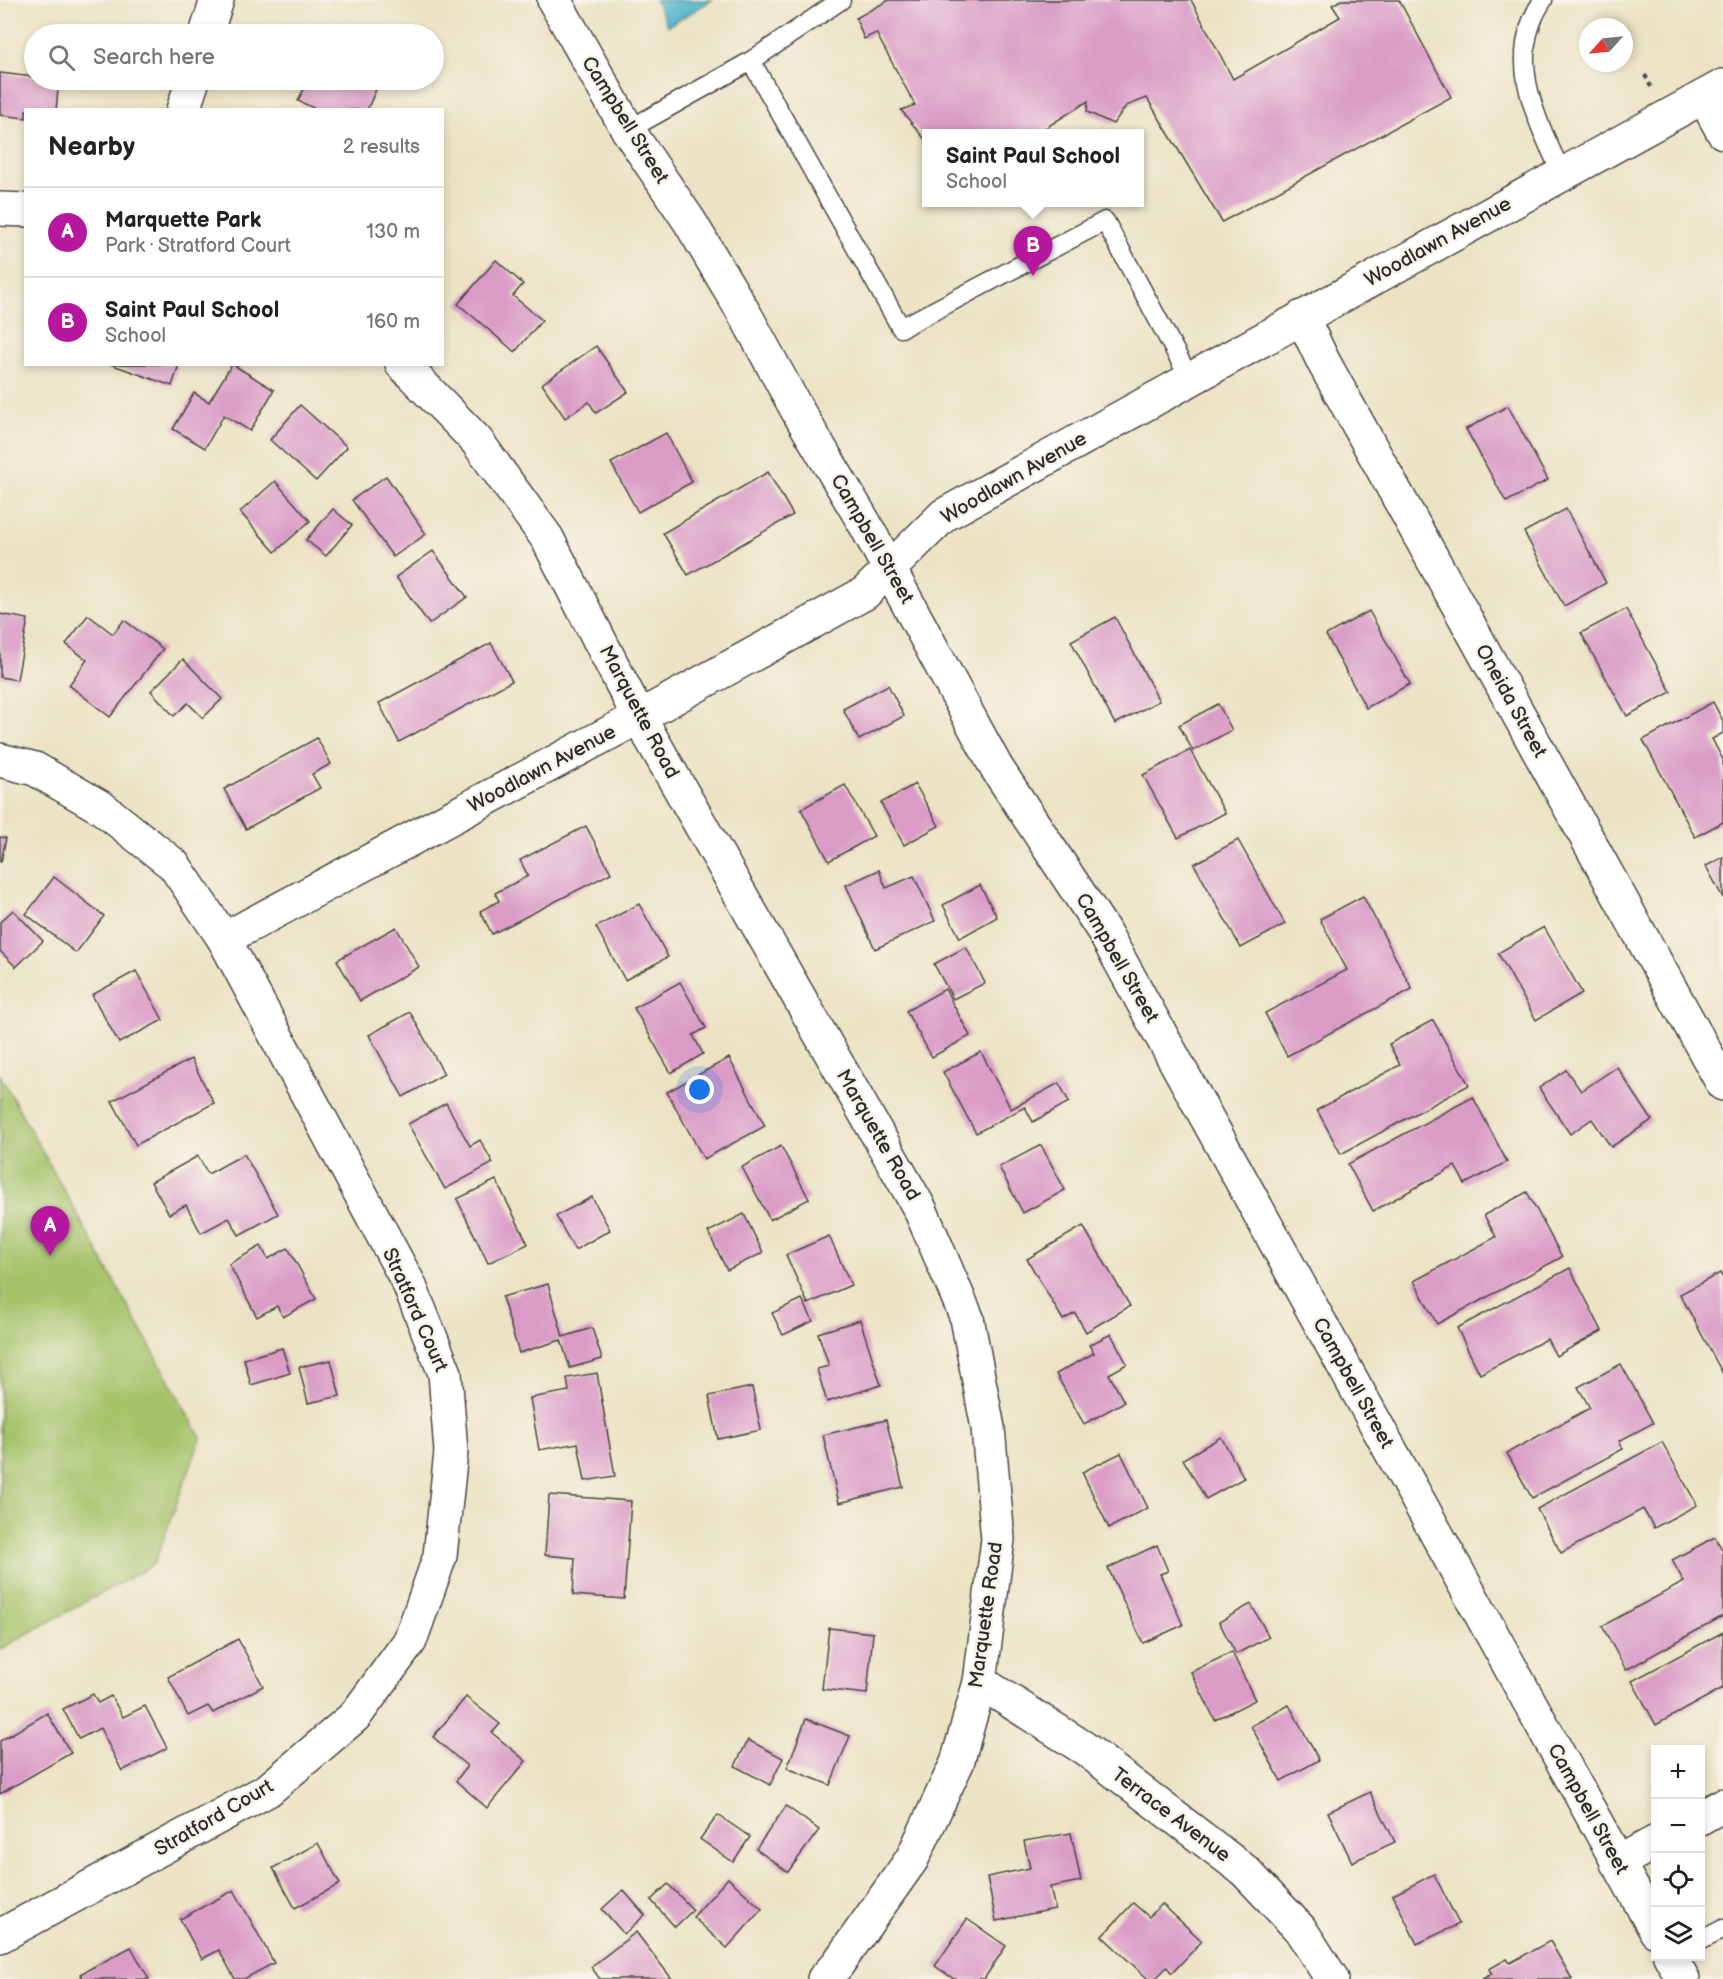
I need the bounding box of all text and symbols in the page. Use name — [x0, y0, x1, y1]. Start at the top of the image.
north arrow — [1579, 18, 1633, 72]
search box — [24, 24, 444, 90]
icon: search — [45, 41, 78, 74]
text: Search here — [93, 44, 215, 71]
street label: Campbell Street — [576, 52, 674, 188]
popup — [922, 129, 1144, 207]
text: Nearby — [48, 132, 135, 163]
text: 2 results — [343, 135, 420, 159]
text: Saint Paul School — [946, 143, 1120, 170]
text: School — [946, 170, 1007, 194]
street label: Woodlawn Avenue — [1360, 192, 1516, 292]
text: Marquette Park — [105, 207, 261, 234]
text: A — [61, 220, 74, 244]
text: 130 m — [366, 220, 420, 244]
pin: B — [1014, 226, 1052, 276]
text: Park · Stratford Court — [105, 234, 291, 258]
text: Saint Paul School — [105, 297, 279, 324]
text: B — [60, 310, 75, 334]
text: 160 m — [366, 310, 420, 334]
text: School — [105, 324, 166, 348]
street label: Woodlawn Avenue — [937, 427, 1091, 529]
street label: Campbell Street — [825, 470, 919, 608]
street label: Oneida Street — [1470, 640, 1552, 762]
street label: Marquette Road — [594, 641, 684, 783]
street label: Woodlawn Avenue — [464, 720, 620, 818]
street label: Campbell Street — [1070, 889, 1164, 1027]
street label: Marquette Road — [831, 1065, 925, 1205]
your location — [685, 1075, 714, 1104]
pin: A — [31, 1206, 70, 1256]
street label: Stratford Court — [377, 1244, 453, 1376]
street label: Campbell Street — [1307, 1313, 1399, 1453]
street label: Marquette Road — [964, 1540, 1008, 1690]
street label: Campbell Street — [1542, 1739, 1634, 1879]
map controls — [1651, 1745, 1705, 1961]
button: + — [1651, 1745, 1705, 1799]
street label: Terrace Avenue — [1107, 1763, 1235, 1867]
street label: Stratford Court — [150, 1774, 278, 1862]
button: − — [1651, 1799, 1705, 1853]
button: locate — [1651, 1853, 1705, 1907]
button: layers — [1651, 1907, 1705, 1961]

